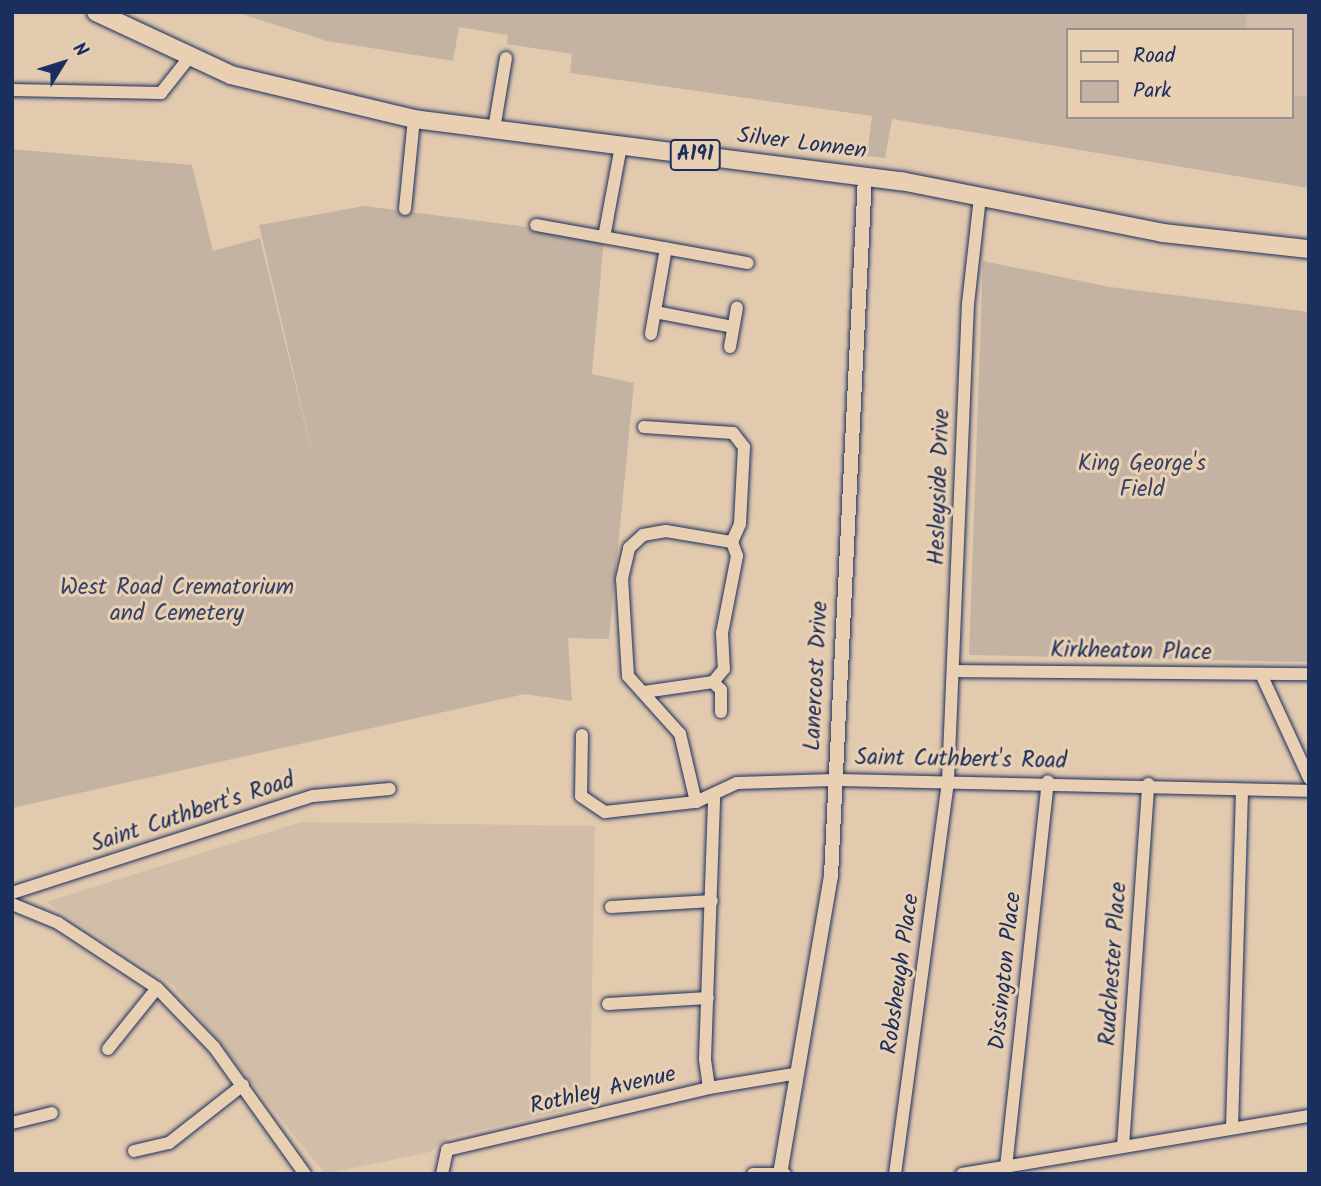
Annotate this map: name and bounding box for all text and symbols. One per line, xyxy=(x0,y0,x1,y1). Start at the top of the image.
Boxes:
north arrow xyxy=(28,28,98,98)
legend xyxy=(1066,28,1293,119)
text: N xyxy=(64,36,95,64)
text: Road xyxy=(1133,40,1175,73)
text: Park xyxy=(1133,75,1171,108)
street label: Silver Lonnen xyxy=(736,122,868,166)
road number: A191 xyxy=(669,138,721,172)
street label: Hesleyside Drive xyxy=(923,408,957,566)
park label: King George's Field xyxy=(1078,450,1206,504)
park label: West Road Crematorium and Cemetery xyxy=(60,574,294,628)
street label: Lanercost Drive xyxy=(799,600,835,752)
street label: Kirkheaton Place xyxy=(1050,637,1212,667)
street label: Saint Cuthbert's Road xyxy=(855,744,1067,776)
street label: Saint Cuthbert's Road xyxy=(88,767,298,859)
street label: Rudchester Place xyxy=(1095,881,1133,1047)
street label: Dissington Place xyxy=(984,891,1028,1051)
street label: Robsheugh Place xyxy=(876,892,926,1056)
street label: Rothley Avenue xyxy=(527,1061,679,1121)

